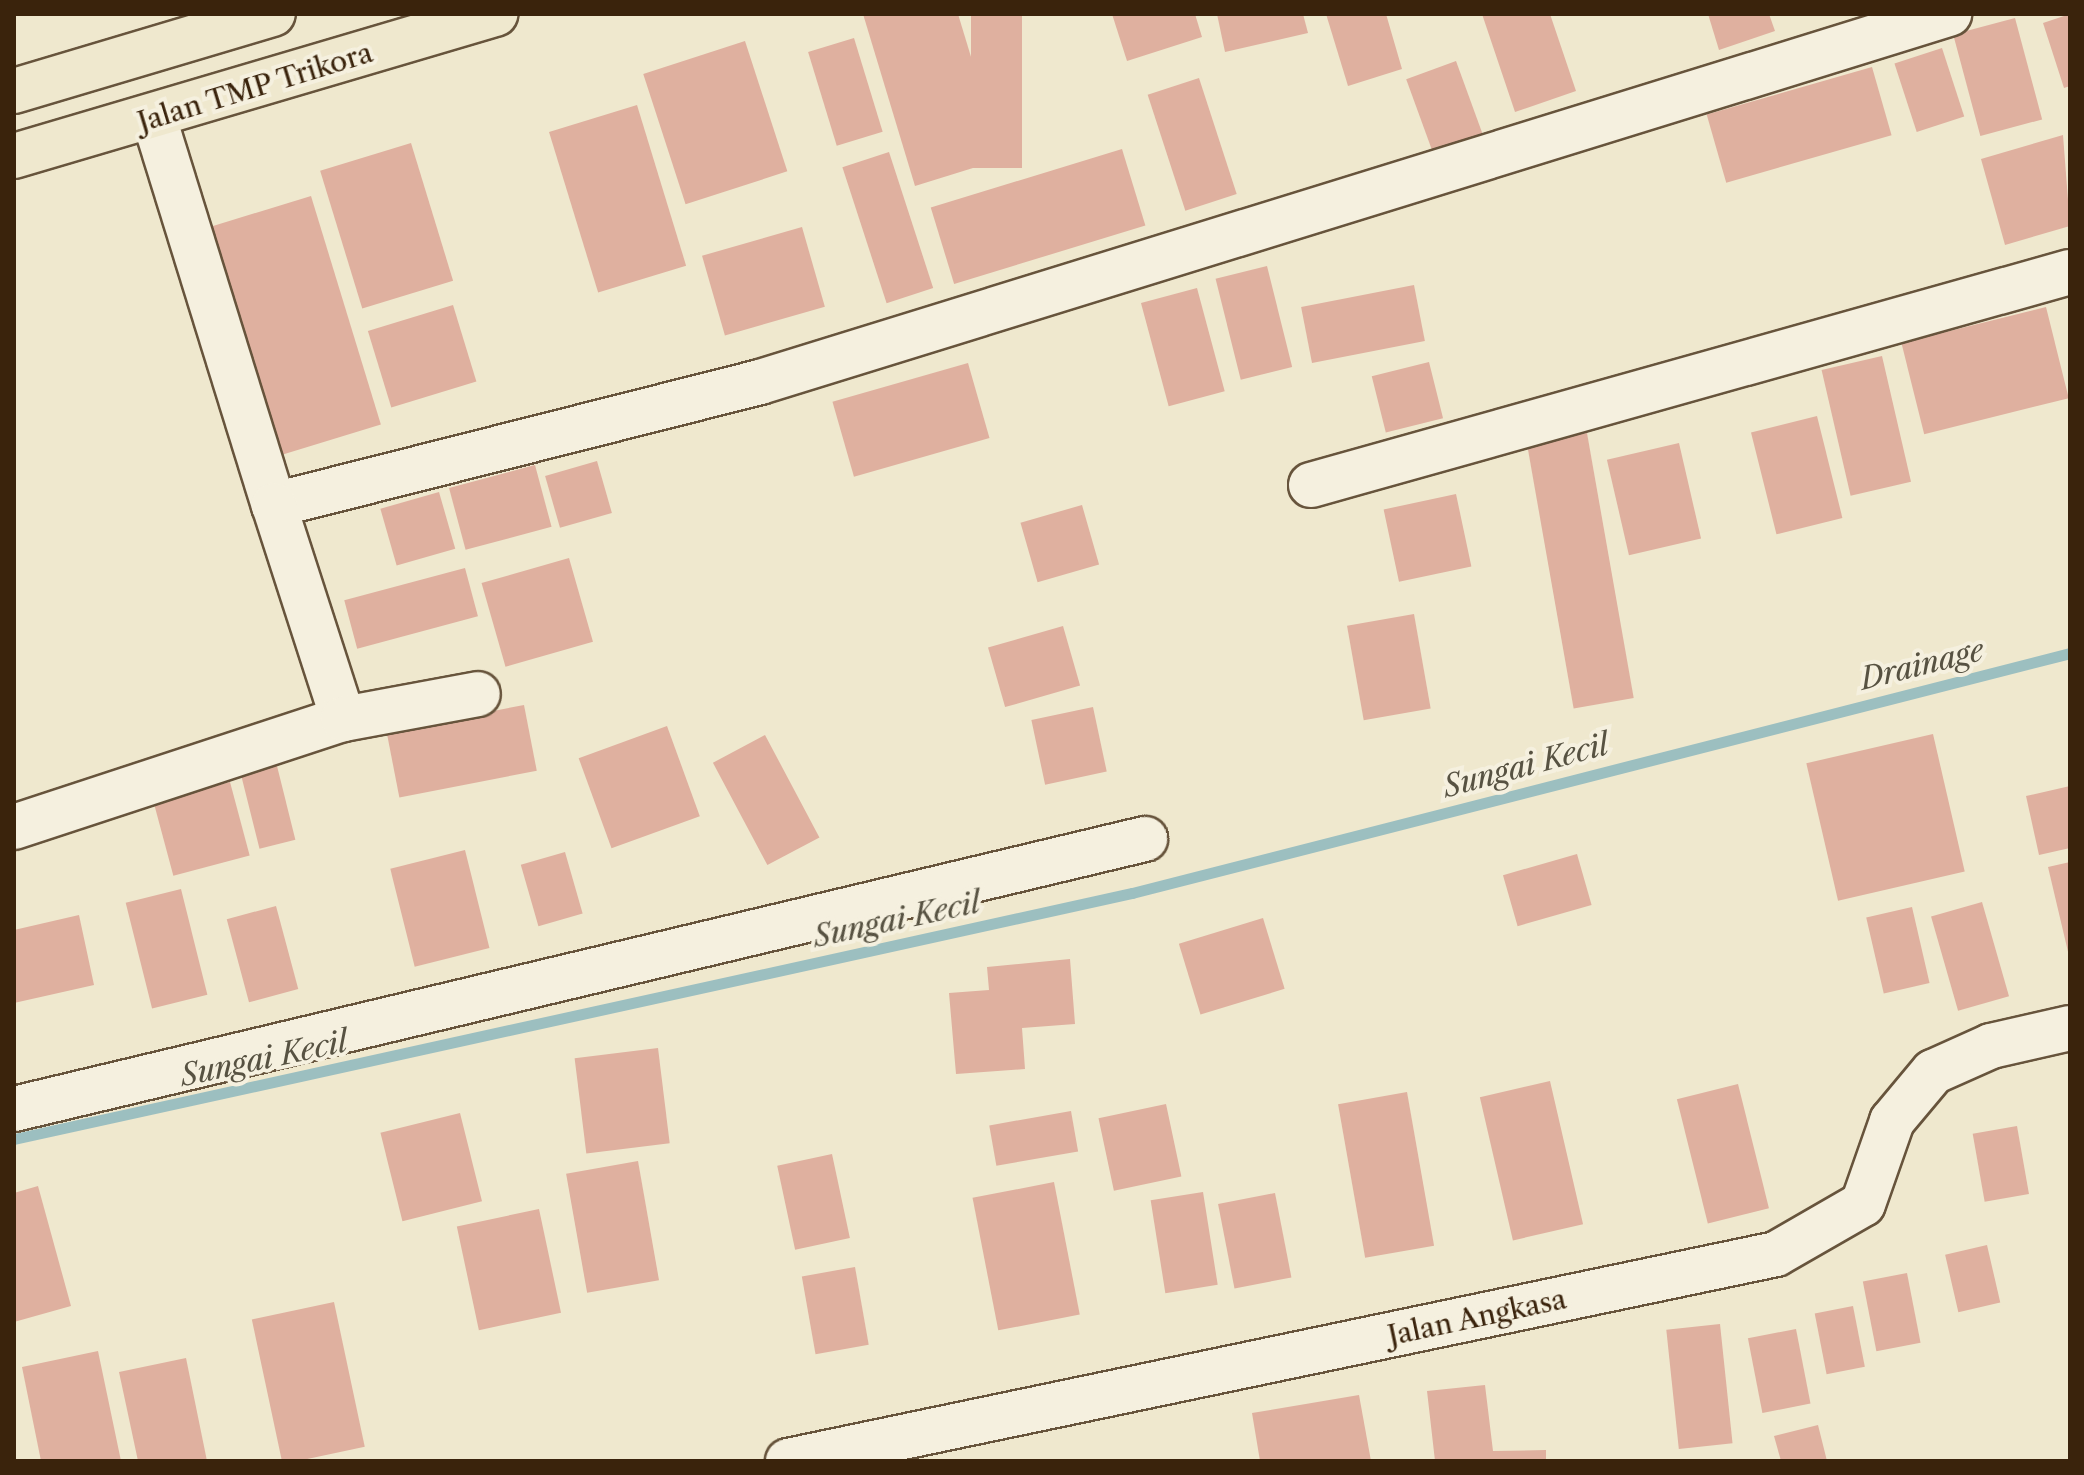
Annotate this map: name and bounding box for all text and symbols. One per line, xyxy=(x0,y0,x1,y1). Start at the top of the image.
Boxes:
street label: Jalan TMP Trikora xyxy=(133,35,377,139)
water label: Drainage xyxy=(1856,632,1988,698)
water label: Sungai Kecil xyxy=(1439,727,1613,805)
water label: Sungai Kecil xyxy=(810,885,984,955)
water label: Sungai Kecil xyxy=(177,1024,351,1094)
street label: Jalan Angkasa xyxy=(1384,1282,1570,1352)

